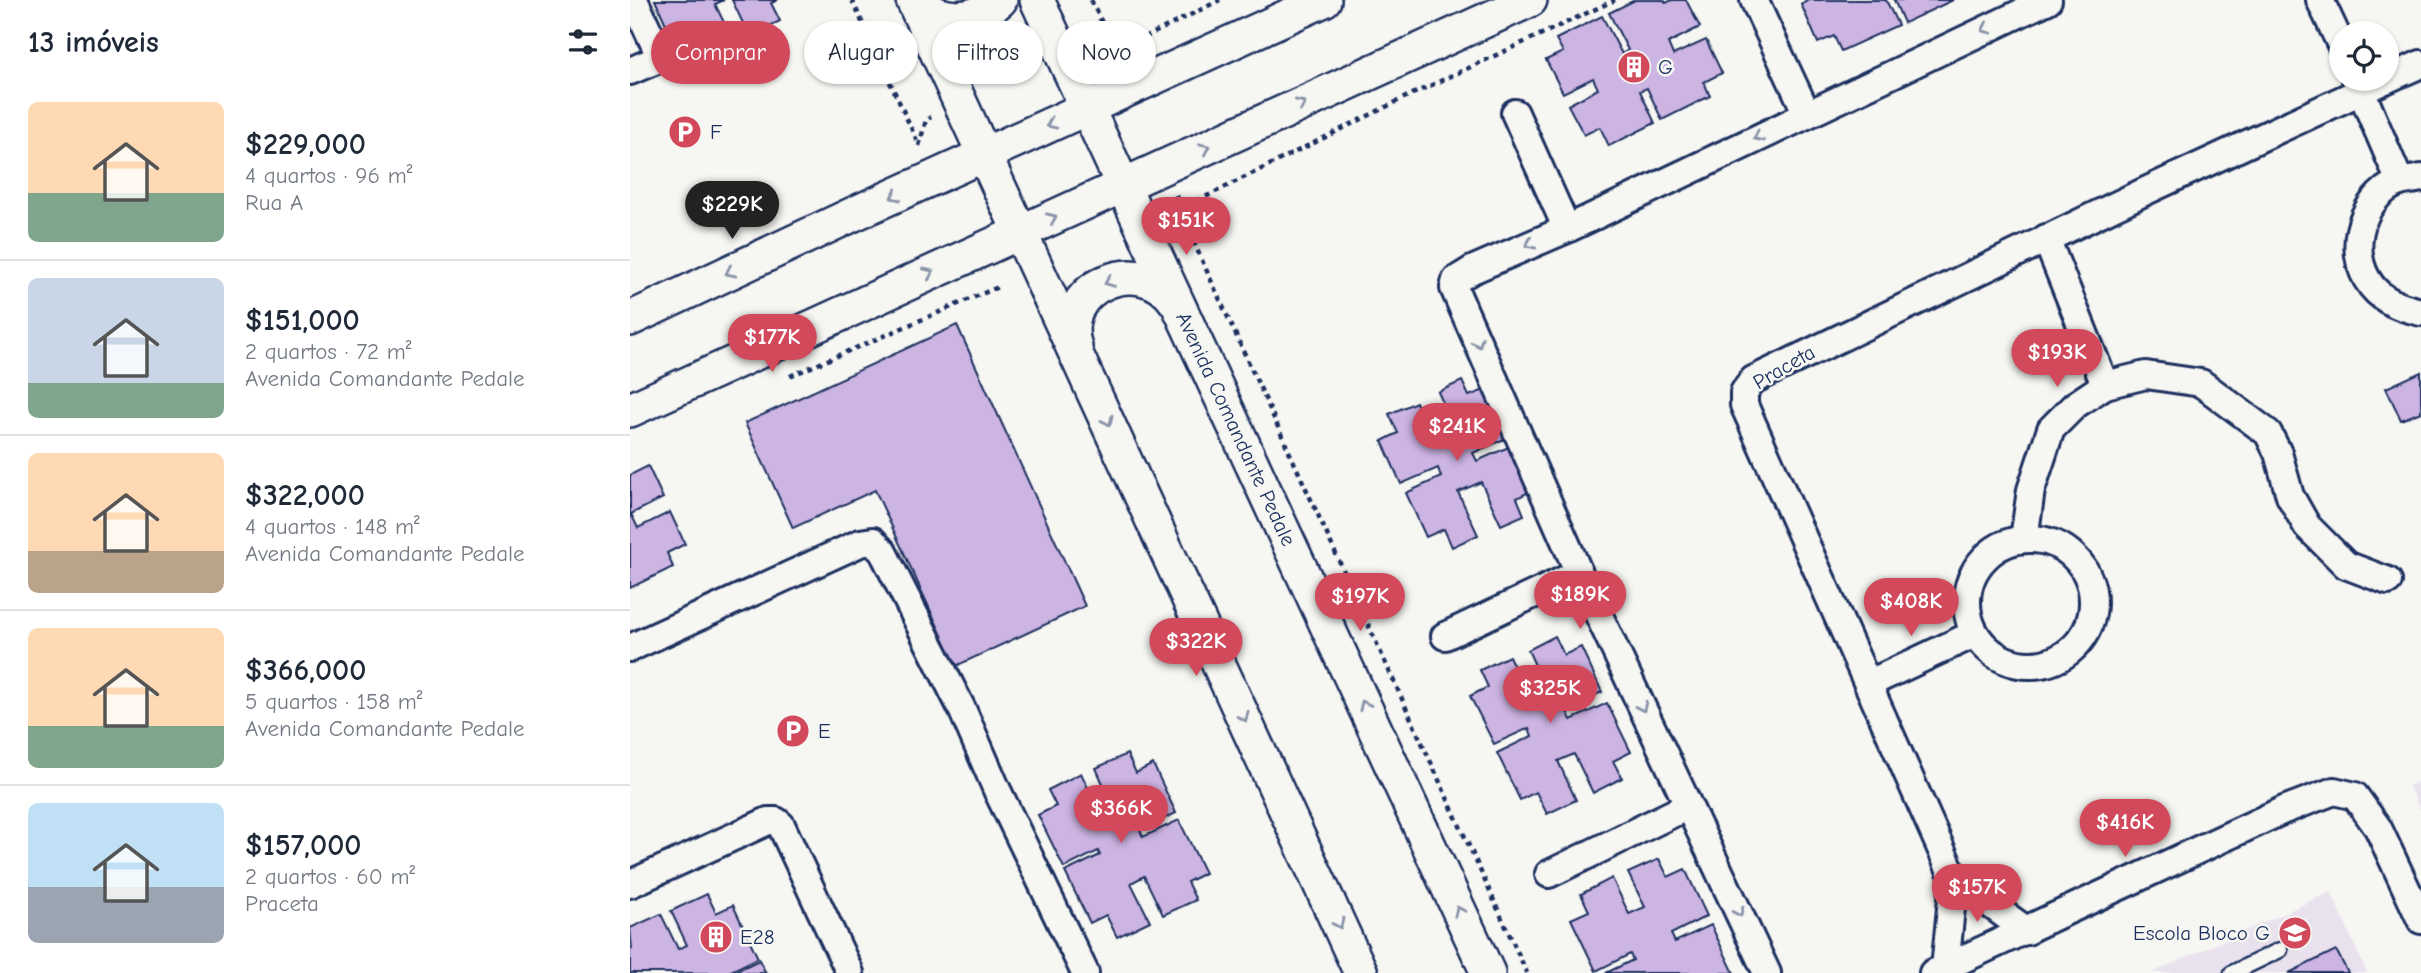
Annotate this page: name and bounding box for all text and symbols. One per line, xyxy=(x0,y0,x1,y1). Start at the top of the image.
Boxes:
chip: Comprar xyxy=(651,21,790,84)
chip: Alugar xyxy=(804,21,918,84)
chip: Filtros xyxy=(932,21,1043,84)
chip: Novo xyxy=(1057,21,1156,84)
one-way arrow xyxy=(1981,21,1993,35)
map controls xyxy=(2329,21,2399,91)
button: locate xyxy=(2329,21,2399,91)
icon: filters xyxy=(564,23,602,61)
text: 13 imóveis xyxy=(28,25,159,60)
building icon: G xyxy=(1615,48,1653,86)
place label: G xyxy=(1658,55,1673,79)
one-way arrow xyxy=(1294,98,1307,112)
parking icon: F xyxy=(666,113,704,151)
one-way arrow xyxy=(1046,116,1058,130)
place label: F xyxy=(710,120,722,144)
text: $229,000 xyxy=(245,127,366,162)
one-way arrow xyxy=(1753,129,1765,143)
icon: home xyxy=(84,130,168,214)
one-way arrow xyxy=(1198,142,1211,156)
text: 4 quartos · 96 m² xyxy=(245,162,412,189)
pin: $229K xyxy=(683,182,781,241)
one-way arrow xyxy=(890,188,902,202)
text: Rua A xyxy=(245,189,303,216)
text: $229K xyxy=(701,190,763,217)
pin: $151K xyxy=(1137,198,1235,257)
text: $151K xyxy=(1157,206,1215,233)
one-way arrow xyxy=(1045,212,1057,226)
one-way arrow xyxy=(1525,236,1538,250)
one-way arrow xyxy=(724,264,737,278)
one-way arrow xyxy=(922,267,934,281)
one-way arrow xyxy=(1103,273,1115,287)
text: $151,000 xyxy=(245,303,360,338)
icon: home xyxy=(84,306,168,390)
street label: Avenida Comandante Pedale xyxy=(1171,308,1301,550)
pin: $177K xyxy=(723,314,821,374)
text: $177K xyxy=(744,323,800,350)
pin: $193K xyxy=(2008,330,2106,389)
one-way arrow xyxy=(1470,336,1484,348)
text: 2 quartos · 72 m² xyxy=(245,338,412,365)
text: $193K xyxy=(2027,338,2087,365)
street label: Praceta xyxy=(1749,340,1819,394)
text: Avenida Comandante Pedale xyxy=(245,365,525,392)
pin: $241K xyxy=(1408,404,1506,463)
text: $241K xyxy=(1428,412,1486,439)
one-way arrow xyxy=(1100,414,1114,427)
text: $322,000 xyxy=(245,478,365,513)
icon: home xyxy=(84,481,168,565)
text: 4 quartos · 148 m² xyxy=(245,513,420,540)
text: Avenida Comandante Pedale xyxy=(245,540,525,567)
pin: $189K xyxy=(1531,572,1629,631)
pin: $197K xyxy=(1311,574,1409,633)
pin: $408K xyxy=(1862,578,1960,638)
text: $189K xyxy=(1550,580,1610,607)
text: $197K xyxy=(1331,582,1389,609)
text: $408K xyxy=(1880,587,1942,614)
pin: $322K xyxy=(1147,618,1245,678)
text: $322K xyxy=(1165,627,1227,654)
text: $366,000 xyxy=(245,653,366,688)
icon: home xyxy=(84,656,168,740)
pin: $325K xyxy=(1501,666,1599,725)
text: $325K xyxy=(1519,674,1581,701)
text: 5 quartos · 158 m² xyxy=(245,688,423,715)
one-way arrow xyxy=(1358,699,1372,712)
one-way arrow xyxy=(1633,700,1647,712)
one-way arrow xyxy=(1236,710,1250,722)
parking icon: E xyxy=(774,712,812,750)
text: Avenida Comandante Pedale xyxy=(245,715,525,742)
place label: E xyxy=(818,719,831,743)
pin: $366K xyxy=(1072,786,1170,845)
text: $366K xyxy=(1090,794,1152,821)
pin: $416K xyxy=(2076,800,2174,859)
text: $416K xyxy=(2096,808,2154,835)
text: $157,000 xyxy=(245,828,362,863)
icon: home xyxy=(84,831,168,915)
text: 2 quartos · 60 m² xyxy=(245,863,415,890)
pin: $157K xyxy=(1928,864,2026,924)
text: $157K xyxy=(1948,873,2006,900)
text: Praceta xyxy=(245,890,319,917)
one-way arrow xyxy=(1730,905,1744,918)
one-way arrow xyxy=(1454,906,1468,918)
school or university icon: Escola Bloco G xyxy=(2276,914,2314,952)
one-way arrow xyxy=(1331,917,1345,929)
building icon: E28 xyxy=(697,918,735,956)
place label: Escola Bloco G xyxy=(2133,921,2270,945)
place label: E28 xyxy=(740,925,774,949)

